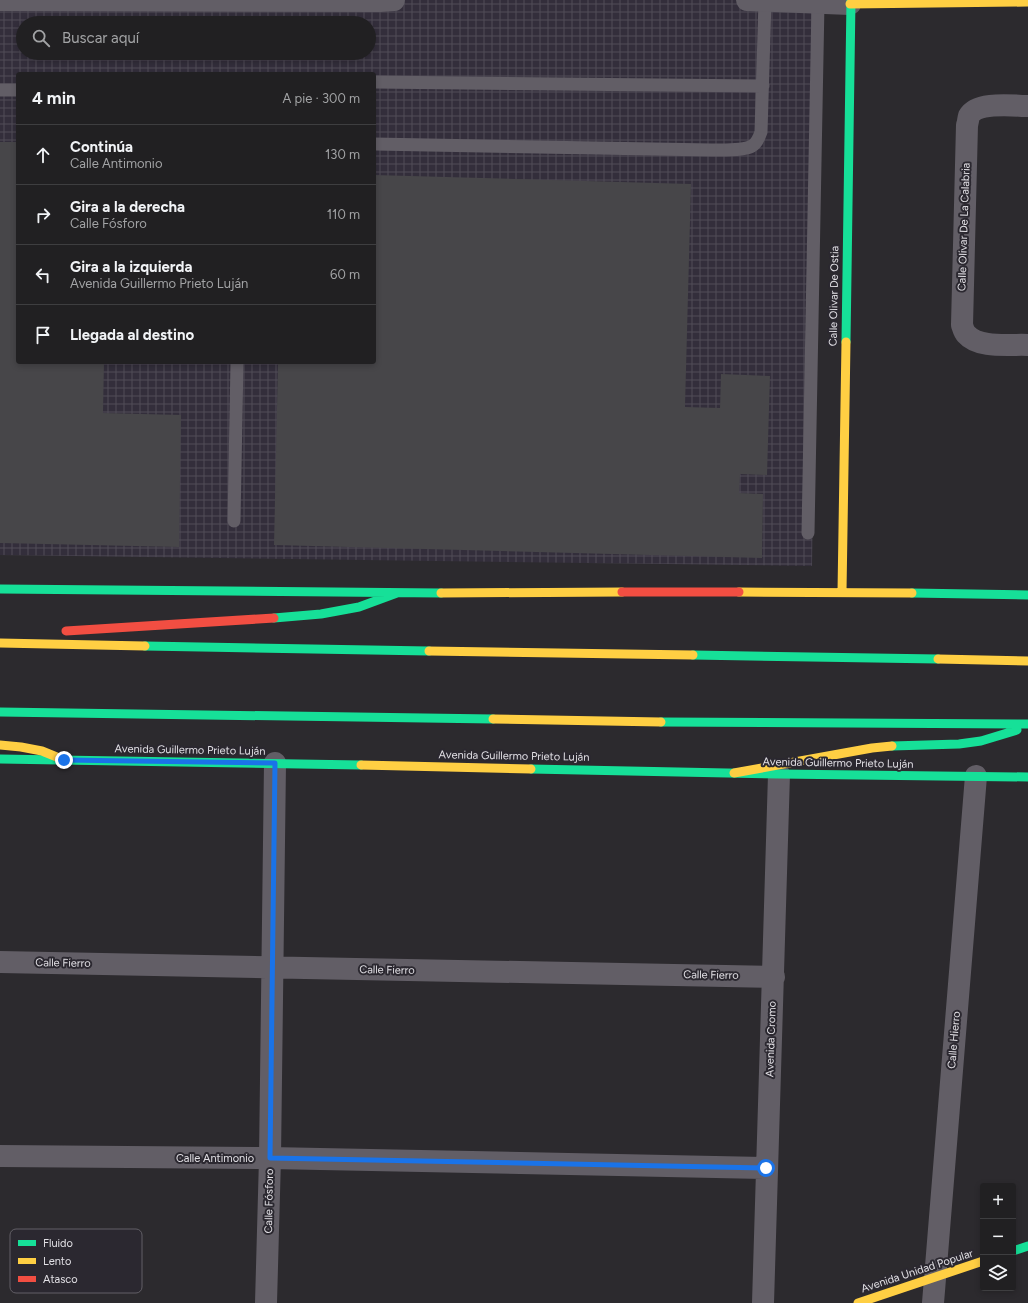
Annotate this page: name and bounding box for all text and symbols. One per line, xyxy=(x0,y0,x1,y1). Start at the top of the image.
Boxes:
search box xyxy=(16,16,376,60)
icon: search xyxy=(30,27,52,49)
text: Buscar aquí xyxy=(62,29,139,47)
text: 4 min xyxy=(32,88,76,108)
text: A pie · 300 m xyxy=(282,91,360,106)
text: Continúa xyxy=(70,138,133,156)
icon: ahead xyxy=(32,144,54,166)
text: 130 m xyxy=(325,147,360,162)
text: Calle Antimonio xyxy=(70,156,162,171)
street label: Calle Olivar De La Calabria xyxy=(955,163,973,291)
text: Gira a la derecha xyxy=(70,198,185,216)
icon: right xyxy=(32,204,54,226)
text: 110 m xyxy=(327,207,360,222)
text: Calle Fósforo xyxy=(70,216,147,231)
street label: Calle Olivar De Ostia xyxy=(827,246,841,346)
text: Gira a la izquierda xyxy=(70,258,192,276)
icon: left xyxy=(32,264,54,286)
text: 60 m xyxy=(330,267,360,282)
text: Avenida Guillermo Prieto Luján xyxy=(70,276,248,291)
icon: arrive xyxy=(32,324,54,346)
text: Llegada al destino xyxy=(70,326,194,344)
street label: Avenida Guillermo Prieto Luján xyxy=(114,742,266,758)
street label: Avenida Guillermo Prieto Luján xyxy=(438,748,590,764)
route end xyxy=(55,751,73,769)
street label: Avenida Guillermo Prieto Luján xyxy=(762,755,914,771)
street label: Calle Fierro xyxy=(35,956,91,970)
street label: Calle Fierro xyxy=(359,963,415,977)
street label: Calle Fierro xyxy=(683,968,739,982)
street label: Avenida Cromo xyxy=(763,1001,779,1077)
street label: Calle Hierro xyxy=(945,1011,963,1069)
street label: Calle Antimonio xyxy=(176,1152,254,1165)
route start xyxy=(757,1159,775,1177)
street label: Calle Fósforo xyxy=(262,1168,276,1234)
map controls xyxy=(980,1183,1016,1291)
button: + xyxy=(980,1183,1016,1219)
button: − xyxy=(980,1219,1016,1255)
legend xyxy=(10,1229,142,1293)
text: Fluido xyxy=(43,1237,73,1250)
street label: Avenida Unidad Popular xyxy=(859,1247,975,1295)
text: Lento xyxy=(43,1255,71,1268)
button: layers xyxy=(980,1255,1016,1291)
text: Atasco xyxy=(43,1273,78,1286)

